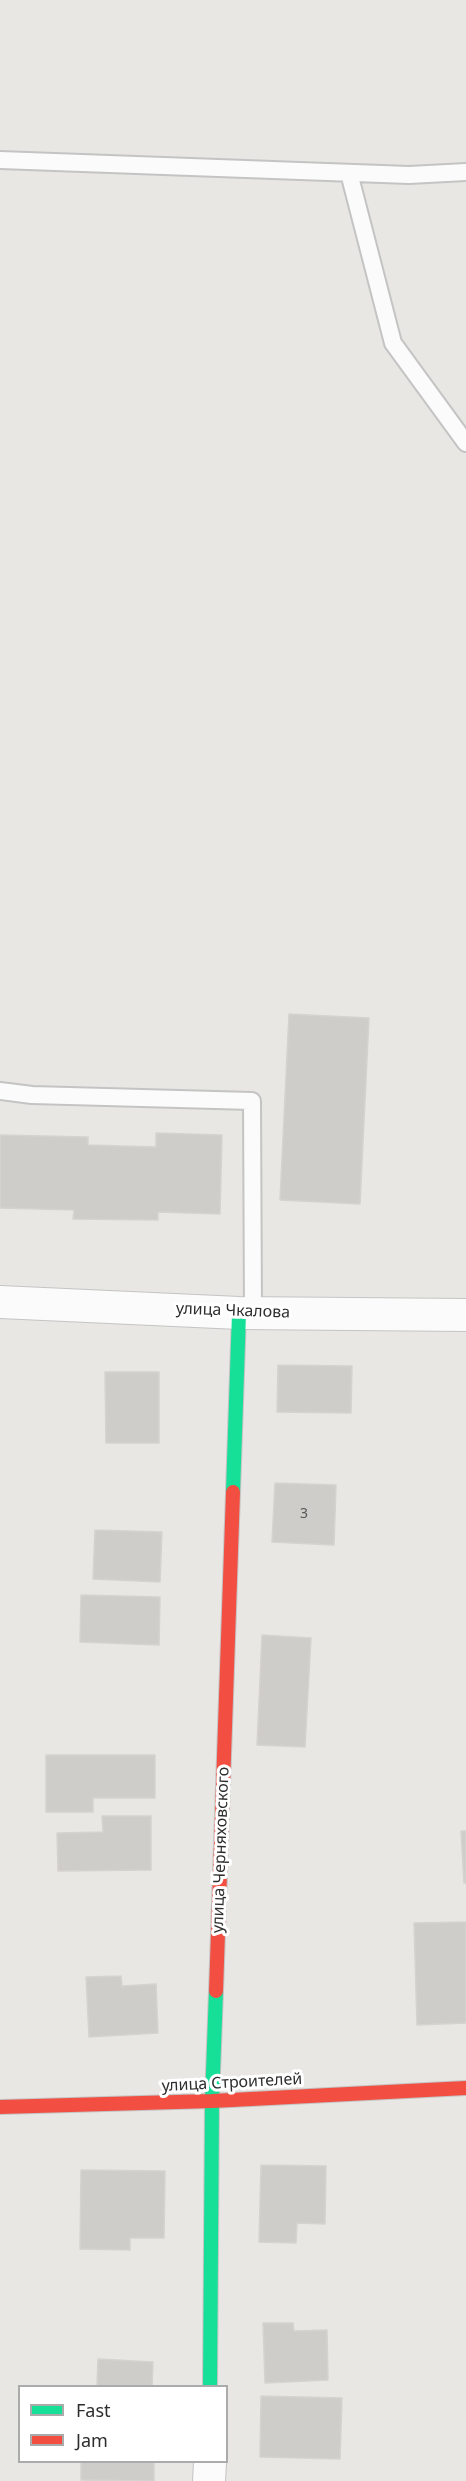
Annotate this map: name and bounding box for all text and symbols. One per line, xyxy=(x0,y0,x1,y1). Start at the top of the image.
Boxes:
street label: улица Чкалова xyxy=(176,1299,290,1323)
house number: 3 xyxy=(300,1506,308,1522)
street label: улица Черняховского xyxy=(209,1767,233,1933)
street label: улица Строителей xyxy=(161,2070,303,2096)
legend xyxy=(18,2385,228,2463)
text: Fast xyxy=(76,2398,111,2422)
text: Jam xyxy=(76,2428,108,2452)

